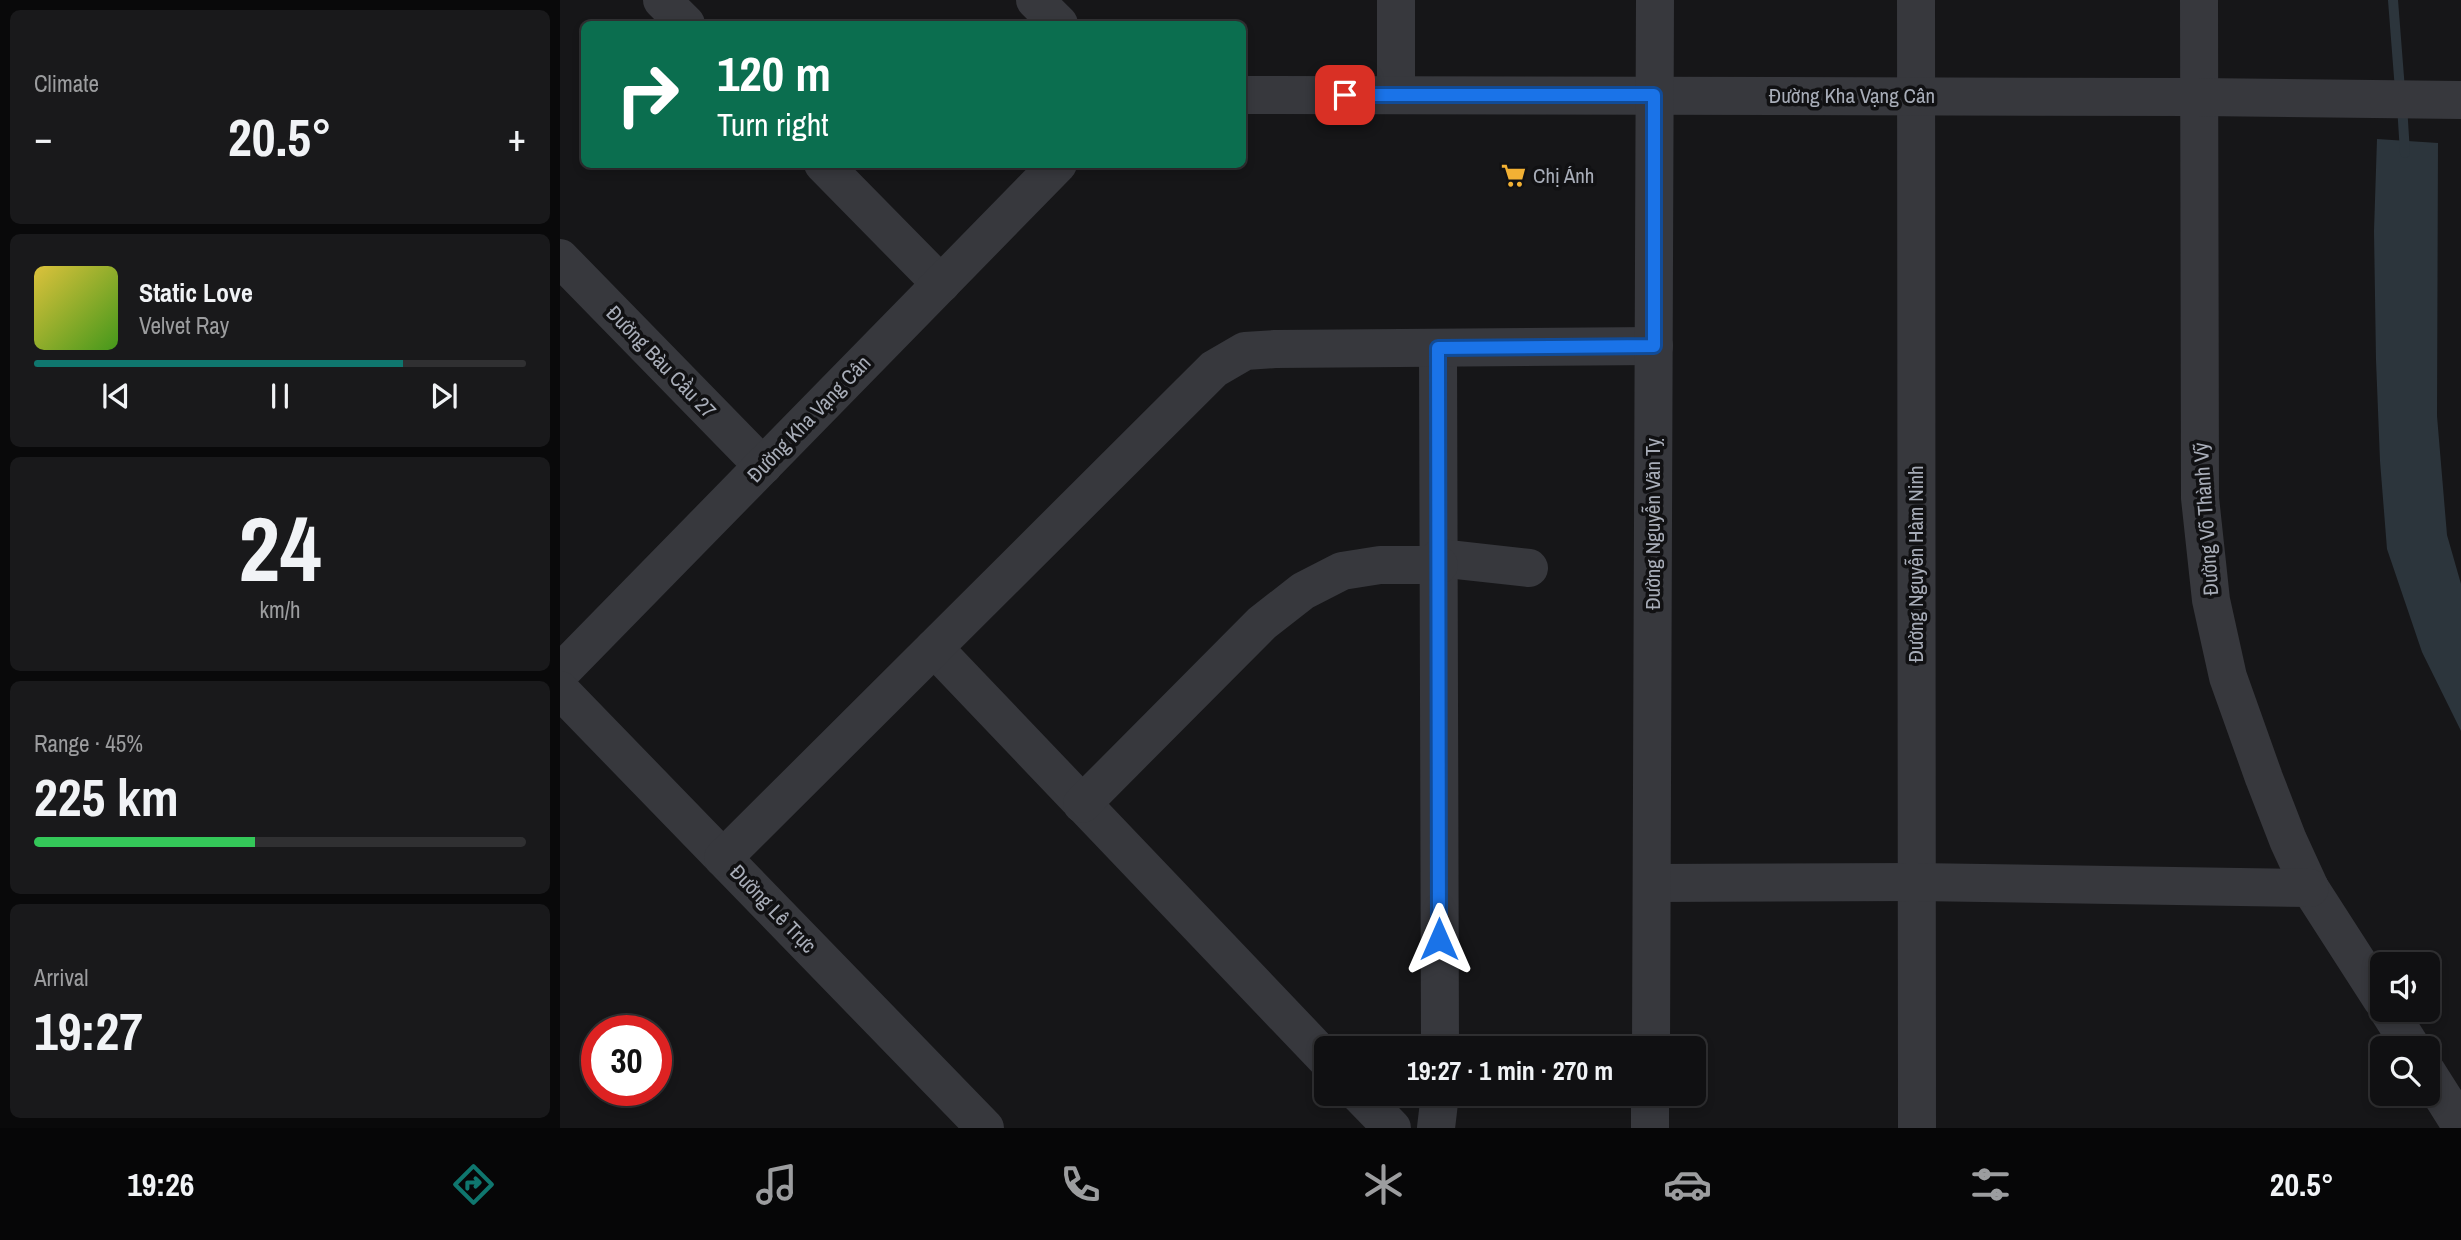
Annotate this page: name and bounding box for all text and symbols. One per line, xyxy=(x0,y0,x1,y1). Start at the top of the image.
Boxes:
text: 120 m xyxy=(717,40,831,106)
icon: right xyxy=(602,49,693,140)
pin xyxy=(1315,65,1375,125)
text: Climate xyxy=(34,68,99,99)
icon: arrive xyxy=(1326,76,1364,114)
street label: Đường Kha Vạng Cân xyxy=(1769,81,1935,110)
text: 20.5° xyxy=(228,102,332,172)
text: Turn right xyxy=(717,103,829,146)
text: − xyxy=(34,112,52,163)
text: + xyxy=(508,112,526,163)
place label: Chị Ánh xyxy=(1533,161,1594,190)
supermarket icon: Chị Ánh xyxy=(1499,162,1527,190)
text: Static Love xyxy=(139,275,253,310)
street label: Đường Bàu Cầu 27 xyxy=(600,299,723,424)
text: Velvet Ray xyxy=(139,310,229,341)
street label: Đường Kha Vạng Cân xyxy=(740,349,877,489)
icon: previous xyxy=(97,377,135,415)
icon: pause xyxy=(261,377,299,415)
icon: next xyxy=(425,377,463,415)
street label: Đường Nguyễn Văn Tỵ xyxy=(1638,438,1667,610)
street label: Đường Võ Thành Vỹ xyxy=(2186,441,2225,596)
street label: Đường Nguyễn Hàm Ninh xyxy=(1901,465,1930,663)
text: 24 xyxy=(239,487,322,609)
text: km/h xyxy=(260,594,300,625)
text: Range · 45% xyxy=(34,728,143,759)
text: 225 km xyxy=(34,762,179,832)
street label: Đường Lê Trực xyxy=(724,858,823,959)
position arrow xyxy=(1402,902,1476,976)
map controls xyxy=(2370,952,2440,1106)
button: sound xyxy=(2370,952,2440,1022)
text: Arrival xyxy=(34,962,89,993)
text: 19:27 xyxy=(34,996,143,1066)
speed limit sign: 30 xyxy=(581,1015,672,1106)
button: search xyxy=(2370,1036,2440,1106)
text: 19:27 · 1 min · 270 m xyxy=(1407,1053,1613,1088)
icon: directions xyxy=(449,1160,498,1209)
icon: music xyxy=(752,1160,801,1209)
icon: phone xyxy=(1056,1160,1105,1209)
icon: climate xyxy=(1359,1160,1408,1209)
icon: car xyxy=(1663,1160,1712,1209)
icon: filters xyxy=(1966,1160,2015,1209)
text: 19:26 xyxy=(127,1163,194,1206)
text: 20.5° xyxy=(2270,1163,2334,1206)

